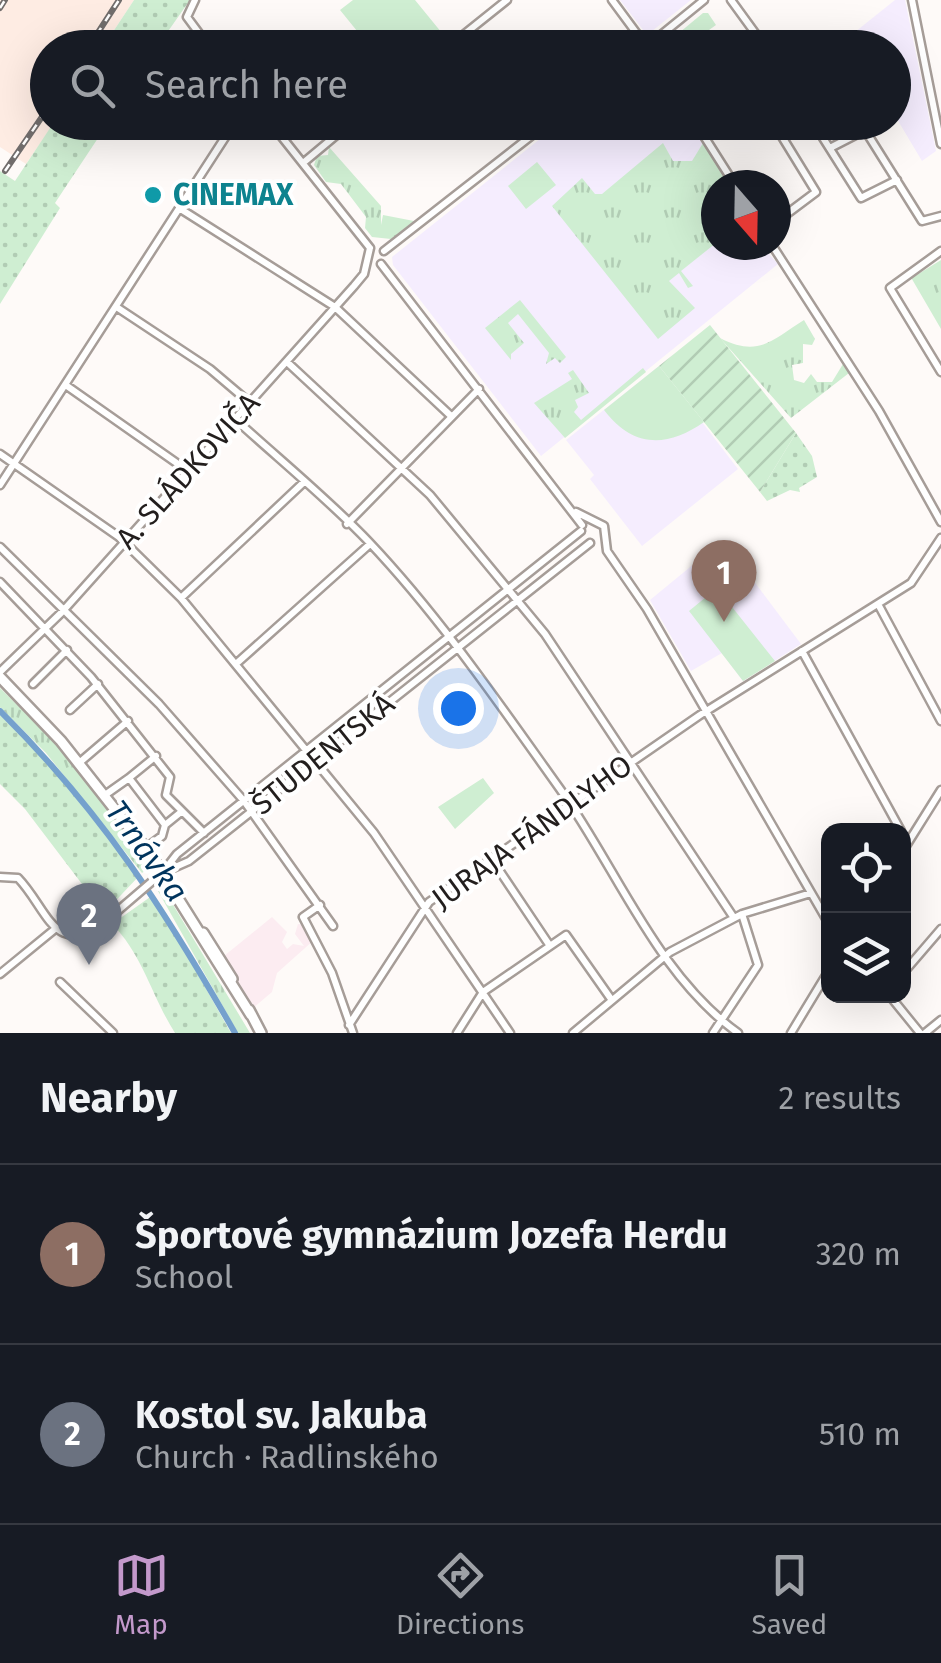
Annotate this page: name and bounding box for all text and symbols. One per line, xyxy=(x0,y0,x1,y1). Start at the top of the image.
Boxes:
search box xyxy=(30,30,911,140)
icon: search xyxy=(65,58,120,113)
text: Search here xyxy=(145,62,348,108)
north arrow xyxy=(701,170,791,260)
place label: CINEMAX xyxy=(173,177,294,213)
marker: CINEMAX xyxy=(142,184,164,206)
street label: A. SLÁDKOVIČA xyxy=(108,385,268,556)
pin: 1 xyxy=(692,540,756,622)
your location xyxy=(433,683,484,734)
street label: ŠTUDENTSKÁ xyxy=(244,685,402,822)
street label: JURAJA FÁNDLYHO xyxy=(425,747,639,917)
water label: Trnávka xyxy=(98,793,196,909)
map controls xyxy=(821,823,911,1003)
button: locate xyxy=(821,823,911,913)
pin: 2 xyxy=(56,882,122,965)
button: layers xyxy=(821,913,911,1003)
text: Nearby xyxy=(40,1073,177,1123)
text: 2 results xyxy=(778,1079,901,1117)
text: Športové gymnázium Jozefa Herdu xyxy=(135,1212,728,1258)
text: 1 xyxy=(65,1235,80,1273)
text: 320 m xyxy=(816,1235,901,1273)
text: School xyxy=(135,1258,233,1296)
text: Kostol sv. Jakuba xyxy=(135,1392,428,1438)
text: 2 xyxy=(64,1415,81,1453)
text: 510 m xyxy=(819,1415,901,1453)
text: Church · Radlinského xyxy=(135,1438,439,1476)
tab: Map xyxy=(114,1548,169,1641)
tab: Directions xyxy=(396,1548,524,1641)
tab: Saved xyxy=(752,1548,827,1641)

